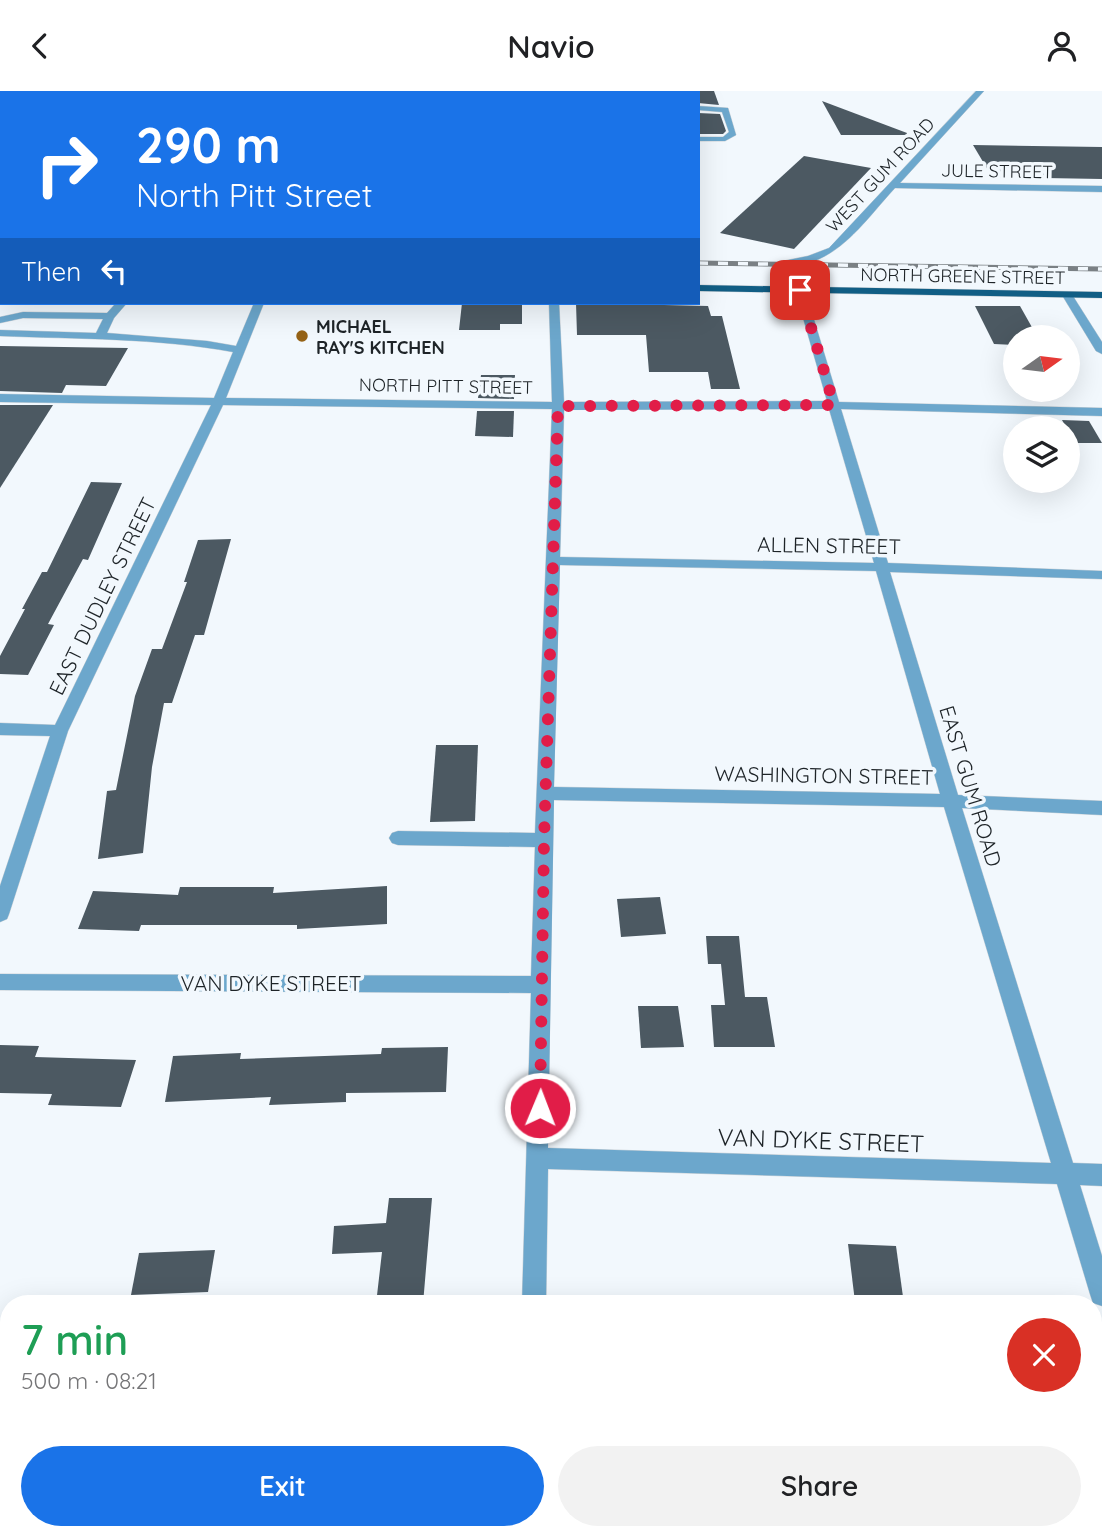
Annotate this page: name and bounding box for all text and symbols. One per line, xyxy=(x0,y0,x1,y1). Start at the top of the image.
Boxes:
text: Navio xyxy=(507,26,595,66)
icon: back xyxy=(21,27,59,65)
icon: person xyxy=(1043,27,1081,65)
street label: WEST GUM ROAD xyxy=(821,113,939,237)
text: 290 m xyxy=(136,114,281,175)
icon: right xyxy=(21,119,112,210)
street label: JULE STREET xyxy=(941,159,1053,183)
text: North Pitt Street xyxy=(136,175,373,215)
icon: left xyxy=(95,252,133,290)
text: Then xyxy=(21,255,81,288)
pin xyxy=(770,260,830,320)
street label: NORTH GREENE STREET xyxy=(860,263,1066,289)
icon: arrive xyxy=(781,271,819,309)
place label: MICHAEL RAY'S KITCHEN xyxy=(316,315,445,359)
north arrow xyxy=(1003,325,1080,403)
map controls xyxy=(1003,325,1080,493)
marker: MICHAEL RAY'S KITCHEN xyxy=(294,328,310,344)
street label: NORTH PITT STREET xyxy=(359,373,533,399)
button: layers xyxy=(1003,416,1080,493)
street label: EAST DUDLEY STREET xyxy=(43,493,161,699)
street label: ALLEN STREET xyxy=(757,531,901,559)
street label: EAST GUM ROAD xyxy=(934,702,1008,870)
street label: WASHINGTON STREET xyxy=(714,760,934,790)
street label: VAN DYKE STREET xyxy=(180,970,362,996)
position arrow xyxy=(503,1071,577,1145)
street label: VAN DYKE STREET xyxy=(717,1121,925,1159)
text: 7 min xyxy=(21,1313,128,1366)
button: close xyxy=(1007,1318,1081,1392)
text: 500 m · 08:21 xyxy=(21,1366,157,1395)
button: Exit xyxy=(21,1446,544,1526)
button: Share xyxy=(558,1446,1081,1526)

